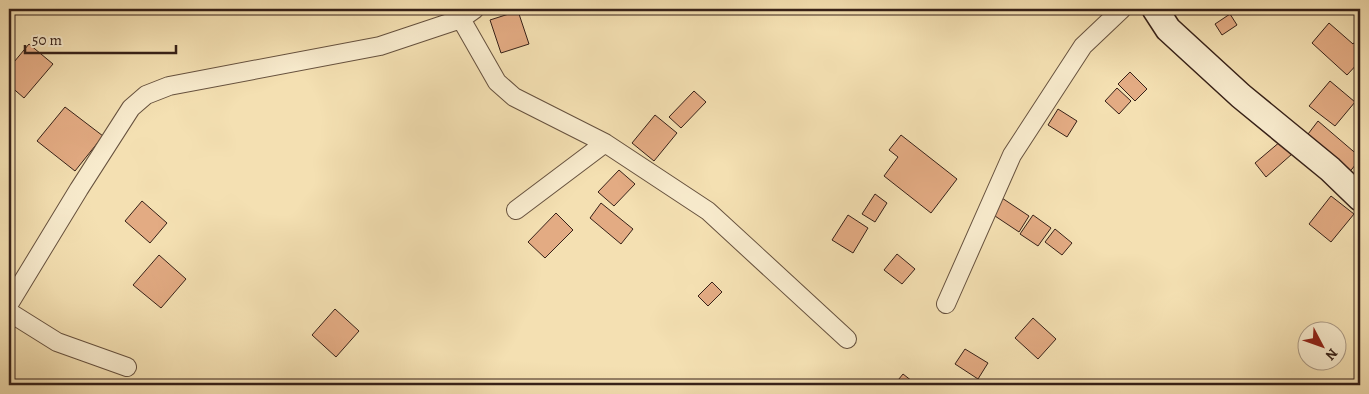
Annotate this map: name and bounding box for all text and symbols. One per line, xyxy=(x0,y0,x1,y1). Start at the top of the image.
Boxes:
scale bar xyxy=(25,22,176,54)
text: 50 m xyxy=(32,30,62,50)
north arrow xyxy=(1296,322,1346,372)
text: N xyxy=(1321,344,1342,364)

